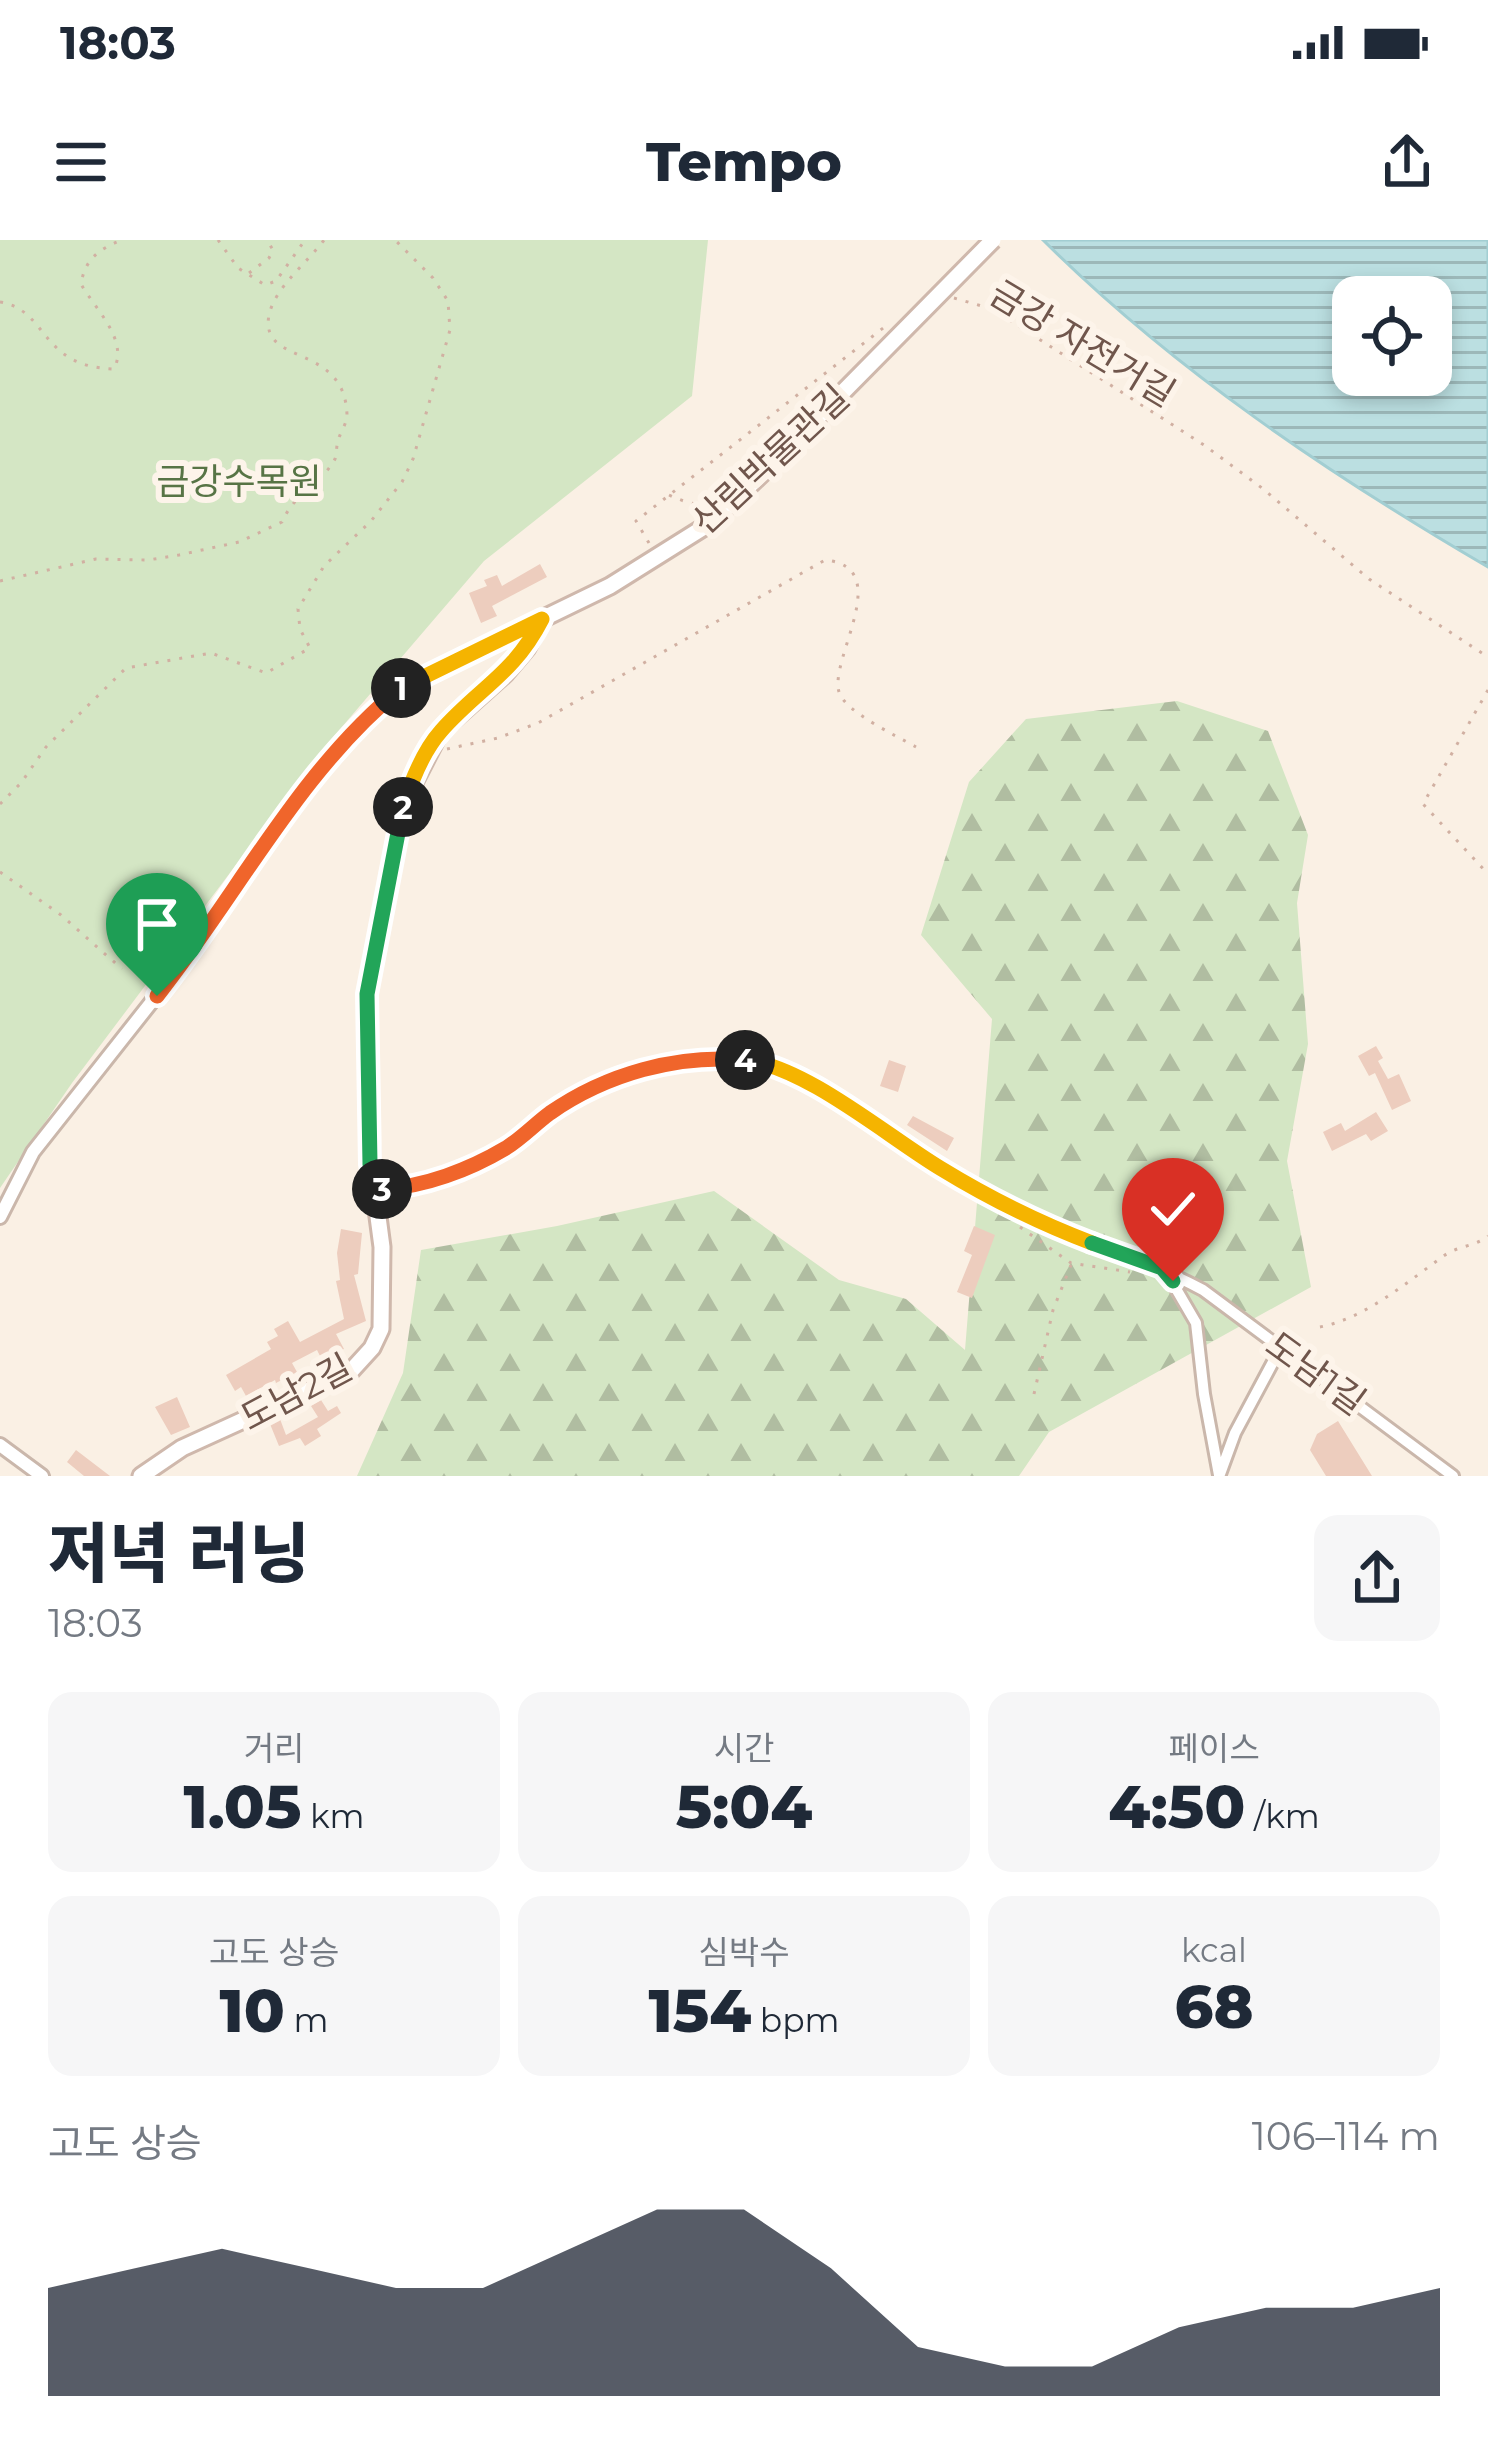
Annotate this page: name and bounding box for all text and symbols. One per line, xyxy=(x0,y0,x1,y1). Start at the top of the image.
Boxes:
text: 18:03 xyxy=(60,15,176,70)
icon: menu xyxy=(48,129,114,195)
text: Tempo xyxy=(646,129,842,195)
icon: share xyxy=(1374,129,1440,195)
street label: 금강 자전거길 xyxy=(982,271,1184,415)
map controls xyxy=(1332,276,1452,396)
button: locate xyxy=(1332,276,1452,396)
street label: 산림박물관길 xyxy=(682,375,858,543)
park label: 금강수목원 xyxy=(156,459,322,503)
pin: 1 xyxy=(371,658,431,718)
text: 1 xyxy=(395,668,407,708)
pin: 2 xyxy=(373,777,433,837)
text: 2 xyxy=(393,787,413,827)
pin xyxy=(106,873,208,996)
icon: arrive xyxy=(124,891,190,957)
pin: 4 xyxy=(715,1030,775,1090)
text: 4 xyxy=(734,1040,756,1080)
pin xyxy=(1122,1158,1224,1281)
pin: 3 xyxy=(352,1159,412,1219)
text: 3 xyxy=(372,1169,392,1209)
icon: check xyxy=(1140,1176,1206,1242)
street label: 도남1길 xyxy=(1258,1322,1374,1424)
street label: 도남2길 xyxy=(233,1344,359,1440)
text: 저녁 러닝 xyxy=(48,1513,310,1594)
button: share xyxy=(1314,1515,1440,1641)
text: 18:03 xyxy=(48,1599,143,1647)
text: 거리 xyxy=(244,1728,304,1768)
text: 시간 xyxy=(714,1728,774,1768)
text: 페이스 xyxy=(1168,1728,1260,1768)
text: 1.05 xyxy=(183,1770,301,1843)
text: 5:04 xyxy=(676,1770,812,1843)
text: 4:50 xyxy=(1108,1770,1245,1843)
text: km xyxy=(301,1796,365,1836)
text: /km xyxy=(1245,1796,1320,1836)
text: kcal xyxy=(1181,1930,1247,1970)
text: 고도 상승 xyxy=(209,1932,339,1972)
text: 심박수 xyxy=(698,1932,790,1972)
text: 68 xyxy=(1174,1970,1254,2043)
text: 10 xyxy=(219,1974,285,2047)
text: 154 xyxy=(648,1974,751,2047)
text: m xyxy=(285,2000,329,2040)
text: bpm xyxy=(751,2000,840,2040)
text: 106–114 m xyxy=(1252,2112,1440,2160)
text: 고도 상승 xyxy=(48,2119,202,2167)

